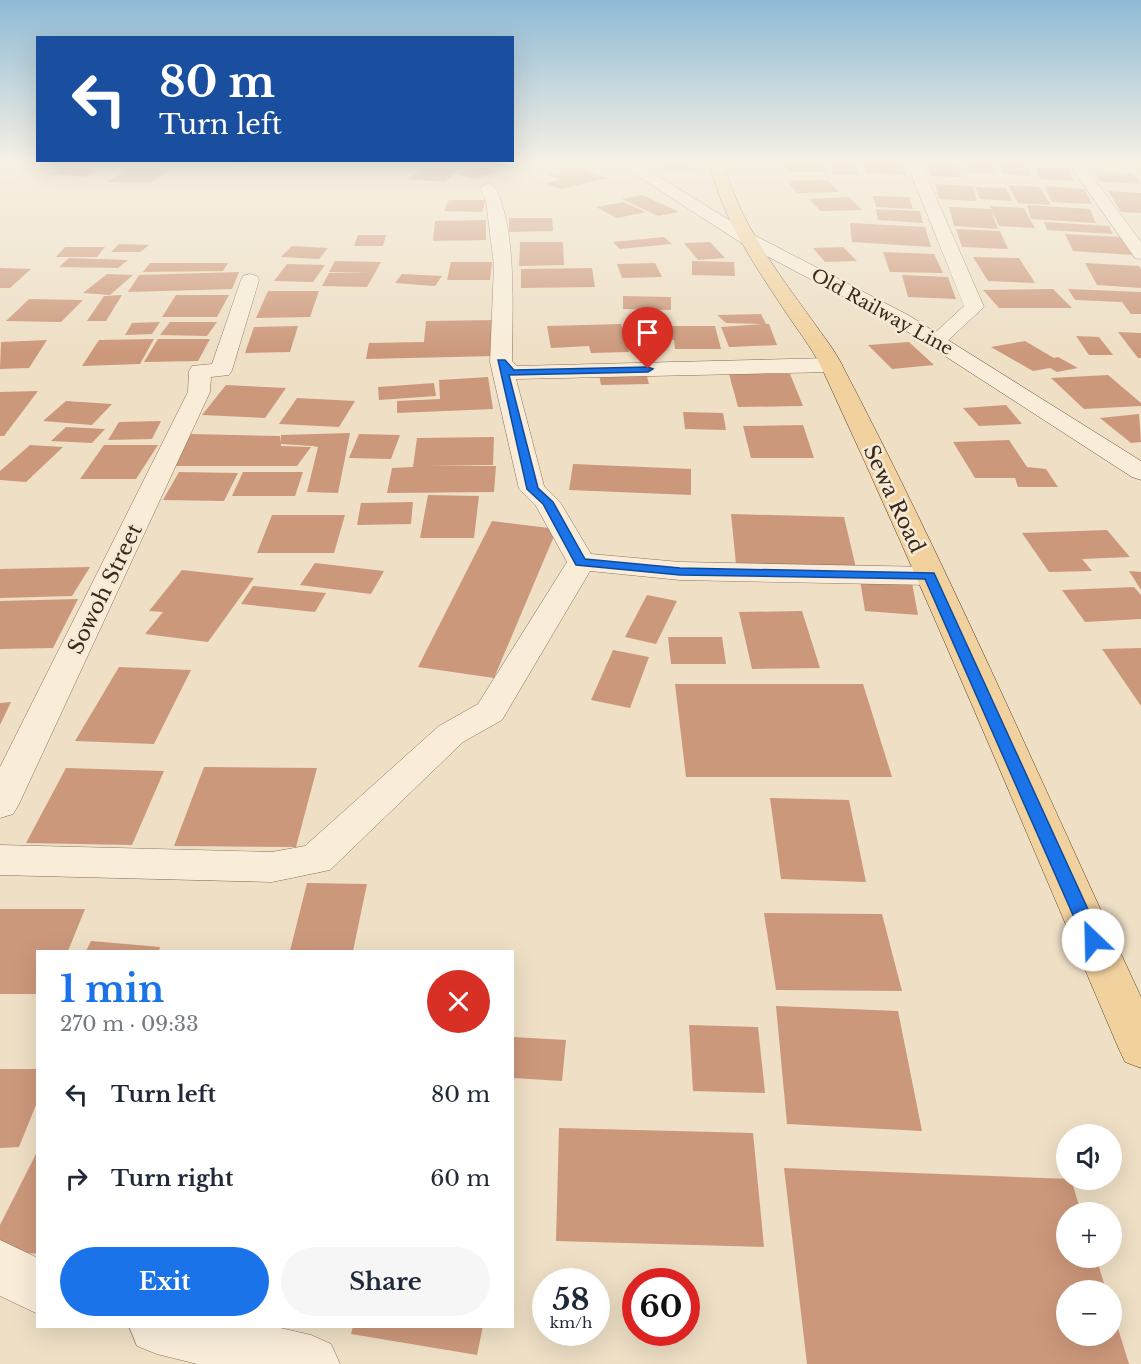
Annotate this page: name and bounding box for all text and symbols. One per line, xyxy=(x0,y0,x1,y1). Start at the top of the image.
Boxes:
text: 80 m xyxy=(159,56,275,108)
icon: left xyxy=(60,60,138,138)
text: Turn left xyxy=(159,108,282,141)
street label: Old Railway Line xyxy=(807,264,957,360)
pin xyxy=(622,307,673,369)
icon: arrive xyxy=(631,316,664,349)
street label: Sewa Road xyxy=(858,441,930,557)
street label: Sowoh Street xyxy=(62,520,148,658)
position arrow xyxy=(1061,908,1125,972)
text: 1 min xyxy=(60,967,164,1012)
button: close xyxy=(427,970,490,1033)
text: 270 m · 09:33 xyxy=(60,1012,199,1036)
icon: left xyxy=(60,1078,93,1111)
text: Turn left xyxy=(111,1081,216,1108)
text: 80 m xyxy=(431,1081,490,1108)
map controls xyxy=(1056,1124,1122,1346)
button: sound xyxy=(1056,1124,1122,1190)
icon: right xyxy=(60,1162,93,1195)
text: Turn right xyxy=(111,1165,233,1192)
text: 60 m xyxy=(430,1165,490,1192)
button: + xyxy=(1056,1202,1122,1268)
button: Exit xyxy=(60,1247,269,1316)
button: Share xyxy=(281,1247,490,1316)
speed limit sign: 60 xyxy=(622,1268,700,1346)
button: − xyxy=(1056,1280,1122,1346)
text: 58 xyxy=(553,1281,589,1318)
text: km/h xyxy=(550,1313,592,1332)

